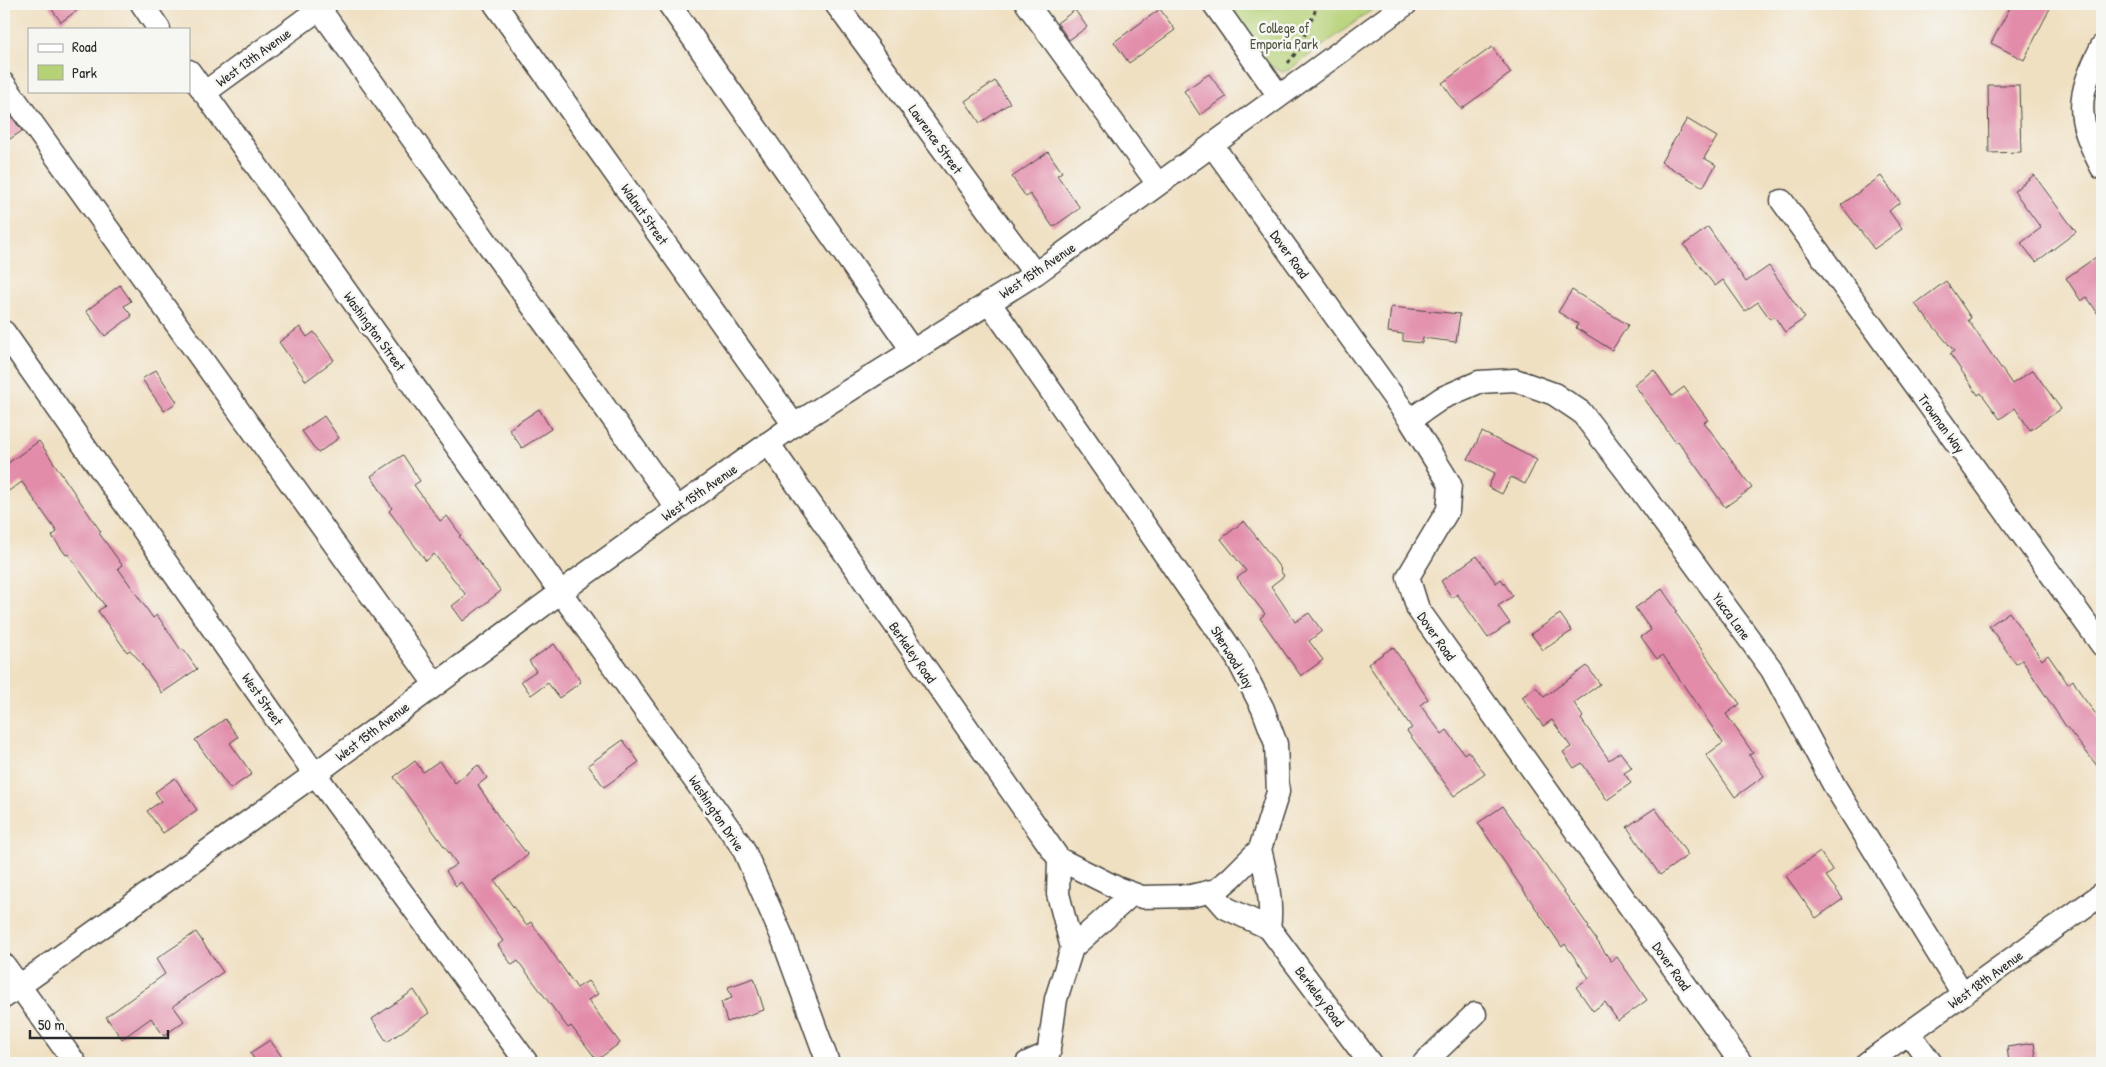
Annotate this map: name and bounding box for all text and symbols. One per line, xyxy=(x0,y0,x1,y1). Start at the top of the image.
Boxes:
park label: College of Emporia Park xyxy=(1250,18,1318,54)
street label: West 13th Avenue xyxy=(212,23,295,91)
legend xyxy=(28,28,190,92)
text: Road xyxy=(72,36,97,57)
text: Park xyxy=(72,62,97,83)
street label: Lawrence Street xyxy=(904,101,968,178)
street label: Walnut Street xyxy=(617,180,673,248)
street label: Dover Road xyxy=(1266,226,1314,282)
street label: West 15th Avenue xyxy=(995,237,1079,302)
street label: Washington Street xyxy=(339,288,410,375)
street label: Trowman Way xyxy=(1913,390,1970,457)
street label: West 15th Avenue xyxy=(657,459,741,525)
street label: Yucca Lane xyxy=(1708,589,1756,644)
street label: Dover Road xyxy=(1413,608,1461,664)
street label: Berkeley Road xyxy=(884,618,941,687)
street label: Sherwood Way xyxy=(1206,622,1259,692)
street label: West Street xyxy=(238,669,288,729)
street label: West 15th Avenue xyxy=(331,697,413,765)
street label: Washington Drive xyxy=(684,771,750,855)
street label: Dover Road xyxy=(1648,938,1696,994)
street label: West 18th Avenue xyxy=(1944,945,2027,1013)
street label: Berkeley Road xyxy=(1290,962,1349,1031)
scale bar xyxy=(30,1007,168,1039)
text: 50 m xyxy=(38,1014,65,1035)

